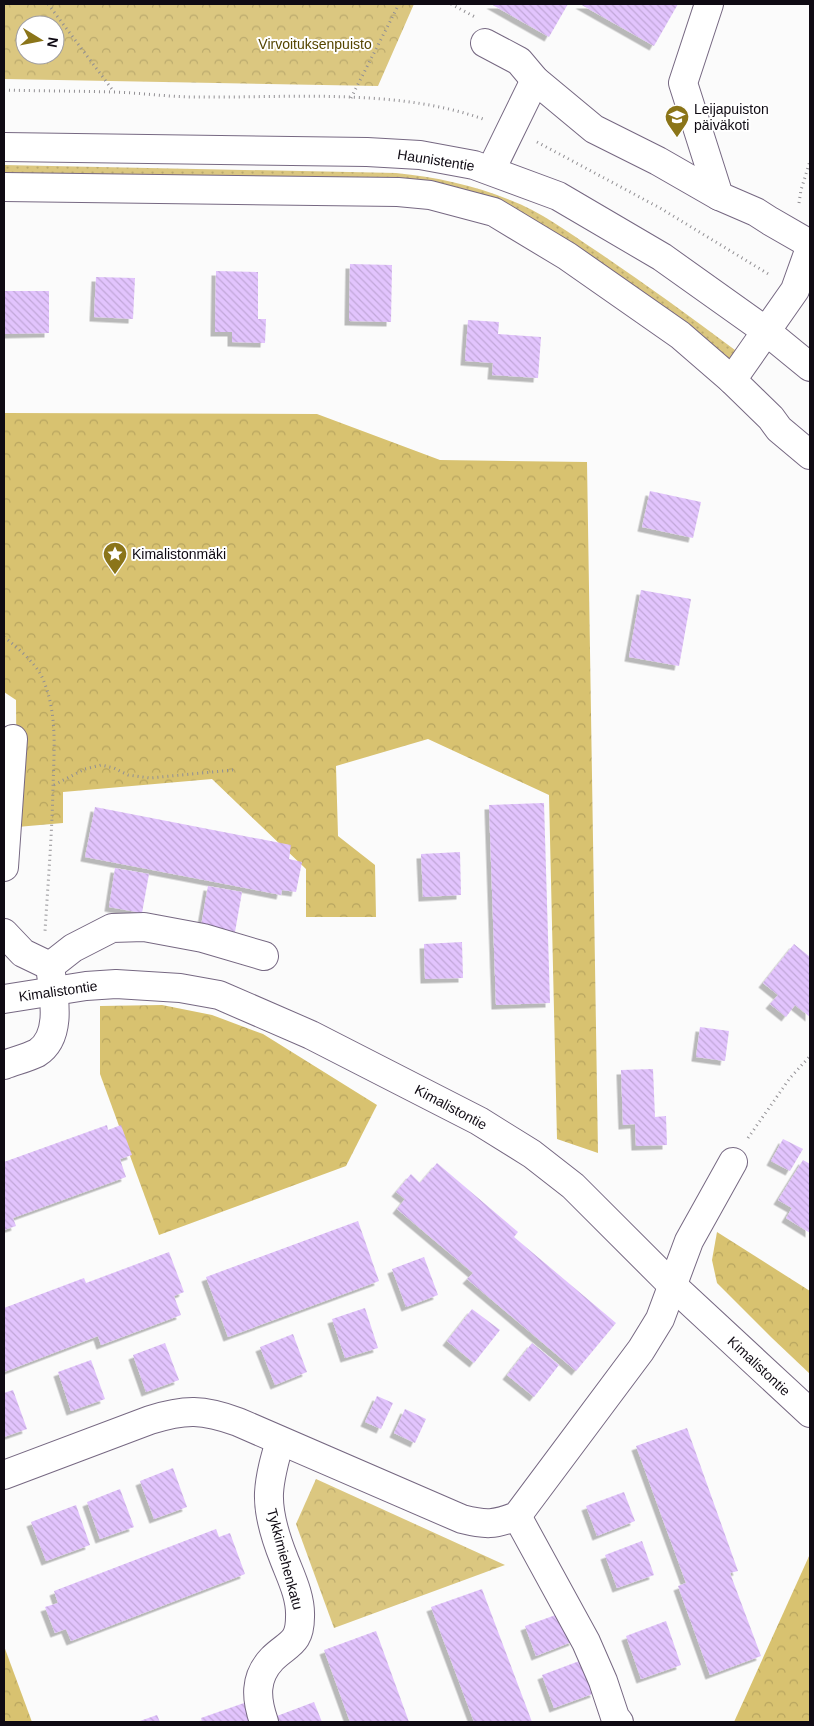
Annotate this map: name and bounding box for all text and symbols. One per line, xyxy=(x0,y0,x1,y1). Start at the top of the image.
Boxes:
north arrow xyxy=(15,15,65,65)
text: N xyxy=(44,36,62,49)
park label: Virvoituksenpuisto xyxy=(258,36,372,52)
place label: Leijapuiston päiväkoti xyxy=(694,101,769,133)
school or university icon: Leijapuiston päiväkoti xyxy=(664,104,690,138)
street label: Haunistentie xyxy=(396,146,476,174)
place icon: Kimalistonmäki xyxy=(102,541,128,575)
place label: Kimalistonmäki xyxy=(132,546,226,562)
street label: Kimalistontie xyxy=(18,978,99,1004)
street label: Kimalistontie xyxy=(412,1081,490,1133)
street label: Kimalistontie xyxy=(725,1333,794,1399)
street label: Tykkimiehenkatu xyxy=(264,1507,306,1611)

